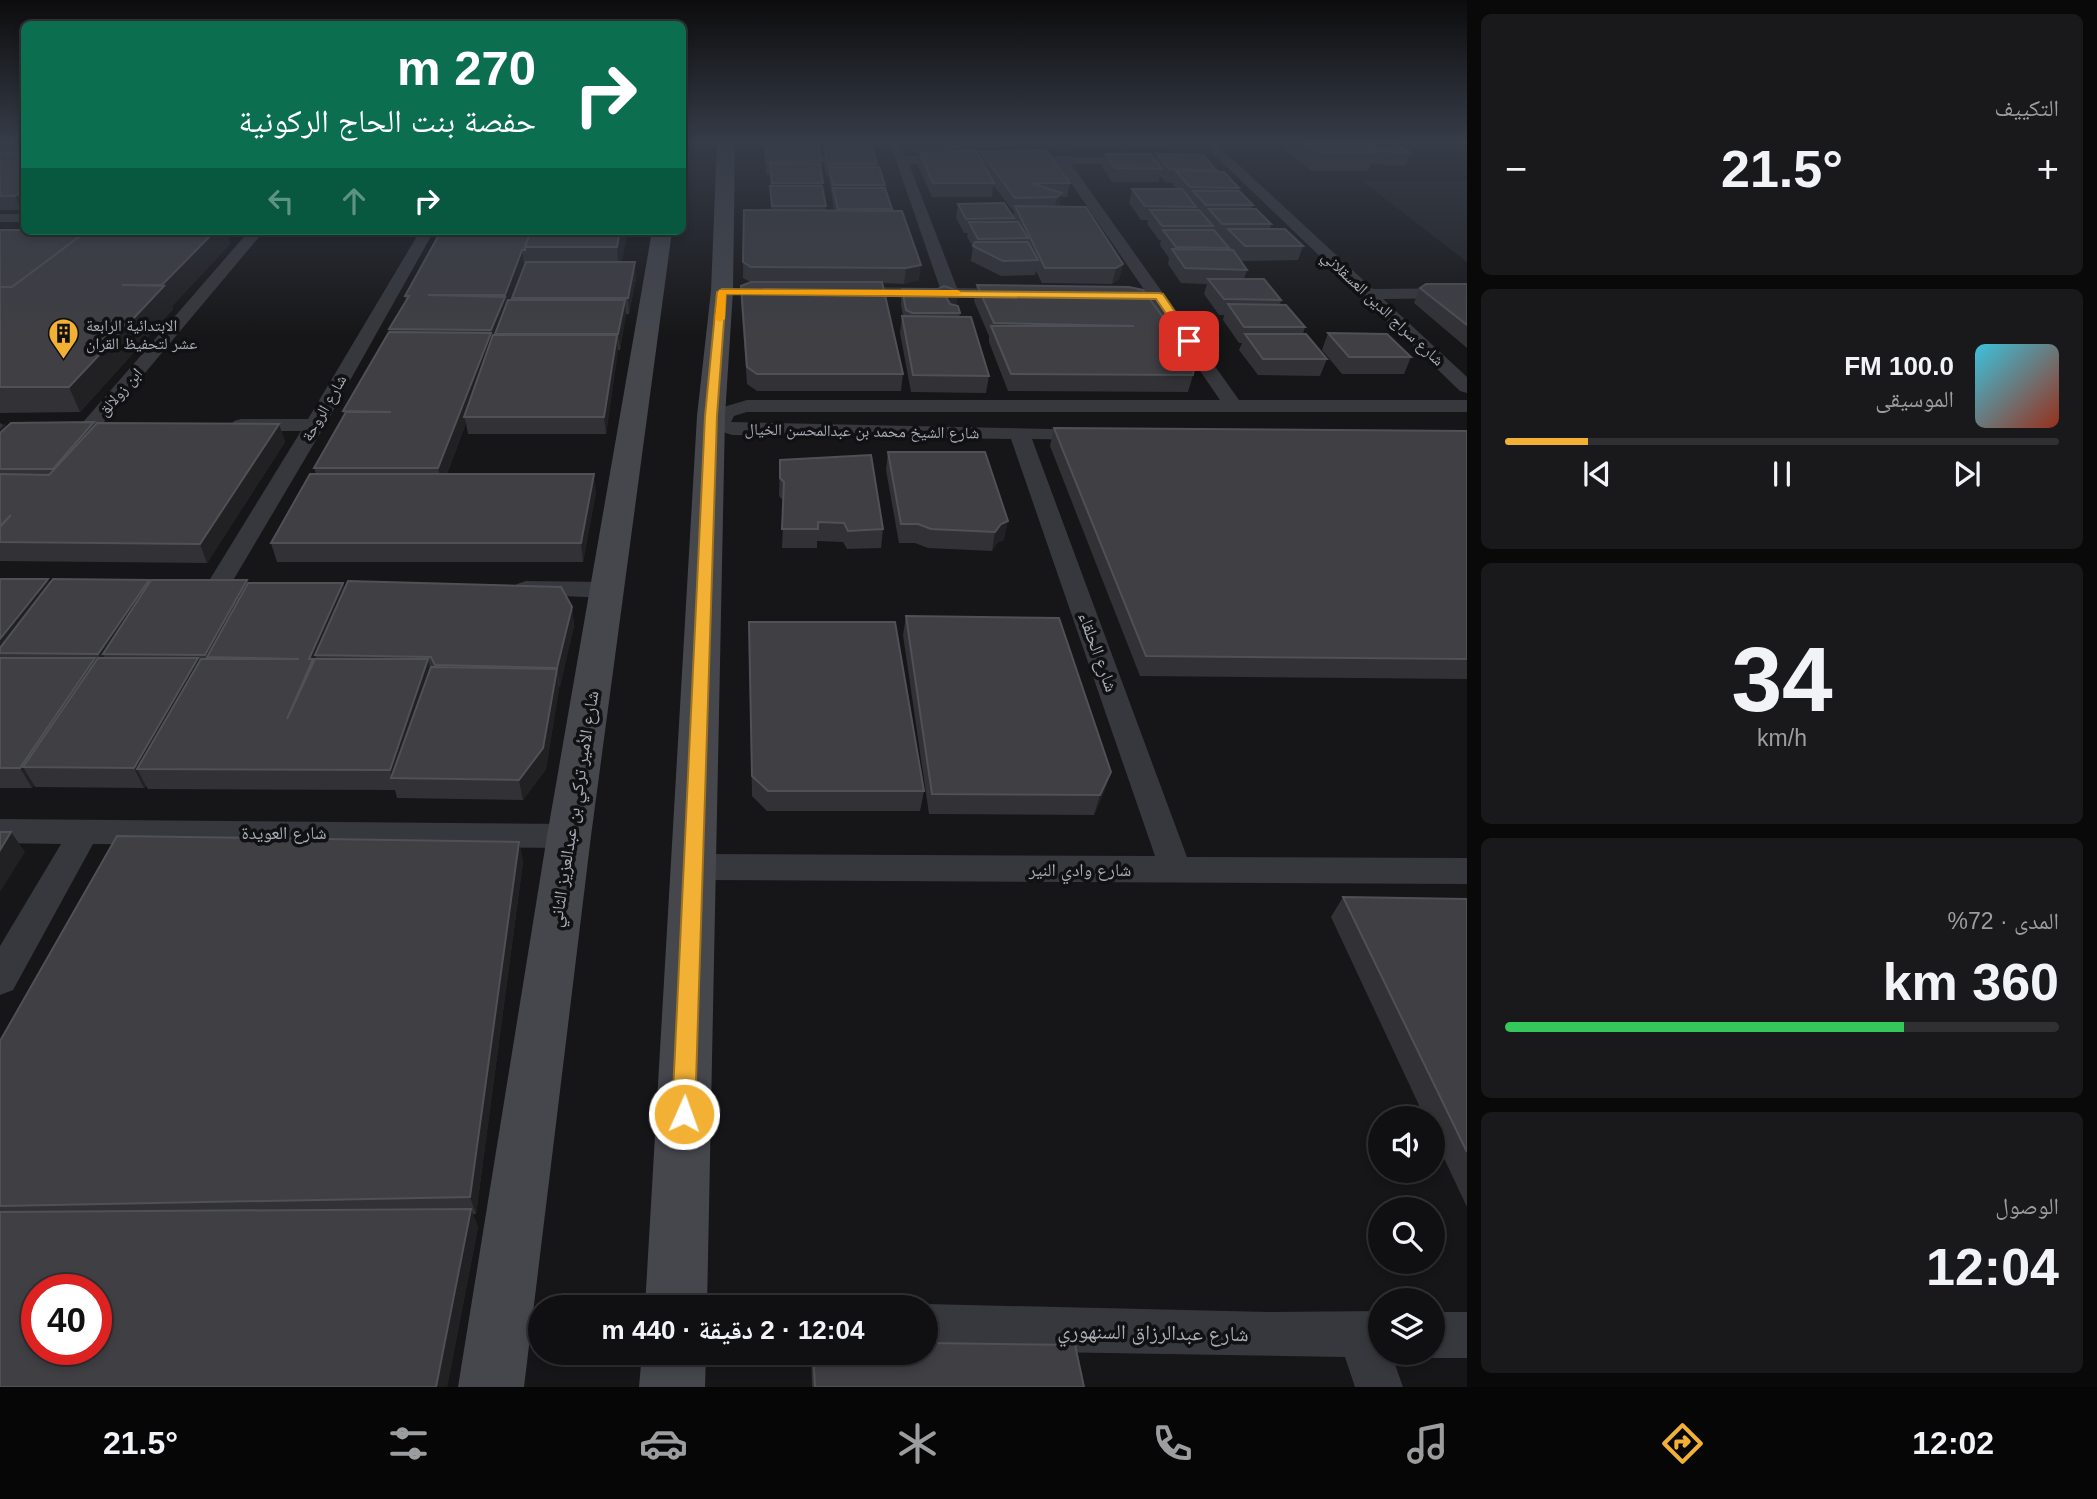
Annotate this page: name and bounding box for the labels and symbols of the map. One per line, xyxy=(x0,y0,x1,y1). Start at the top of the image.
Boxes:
street label: شارع سراج الدين العسقلاني xyxy=(1316,247,1447,372)
pin xyxy=(1159,311,1219,371)
building icon: الابتدائية الرابعة عشر لتحفيظ القران xyxy=(46,317,80,361)
place label: الابتدائية الرابعة عشر لتحفيظ القران xyxy=(86,317,197,354)
street label: ابن زولالق xyxy=(95,365,147,421)
street label: شارع الروحة xyxy=(298,372,351,445)
street label: شارع الشيخ محمد بن عبدالمحسن الخيال xyxy=(744,420,979,444)
street label: شارع الحلقاء xyxy=(1073,610,1122,695)
street label: شارع الأمير تركي بن عبدالعزيز الثاني xyxy=(545,689,607,929)
street label: شارع العويدة xyxy=(241,823,327,844)
street label: شارع وادي النير xyxy=(1028,860,1131,885)
position arrow xyxy=(647,1077,721,1151)
speed limit sign: 40 xyxy=(21,1274,112,1365)
street label: شارع عبدالرزاق السنهوري xyxy=(1057,1319,1249,1351)

